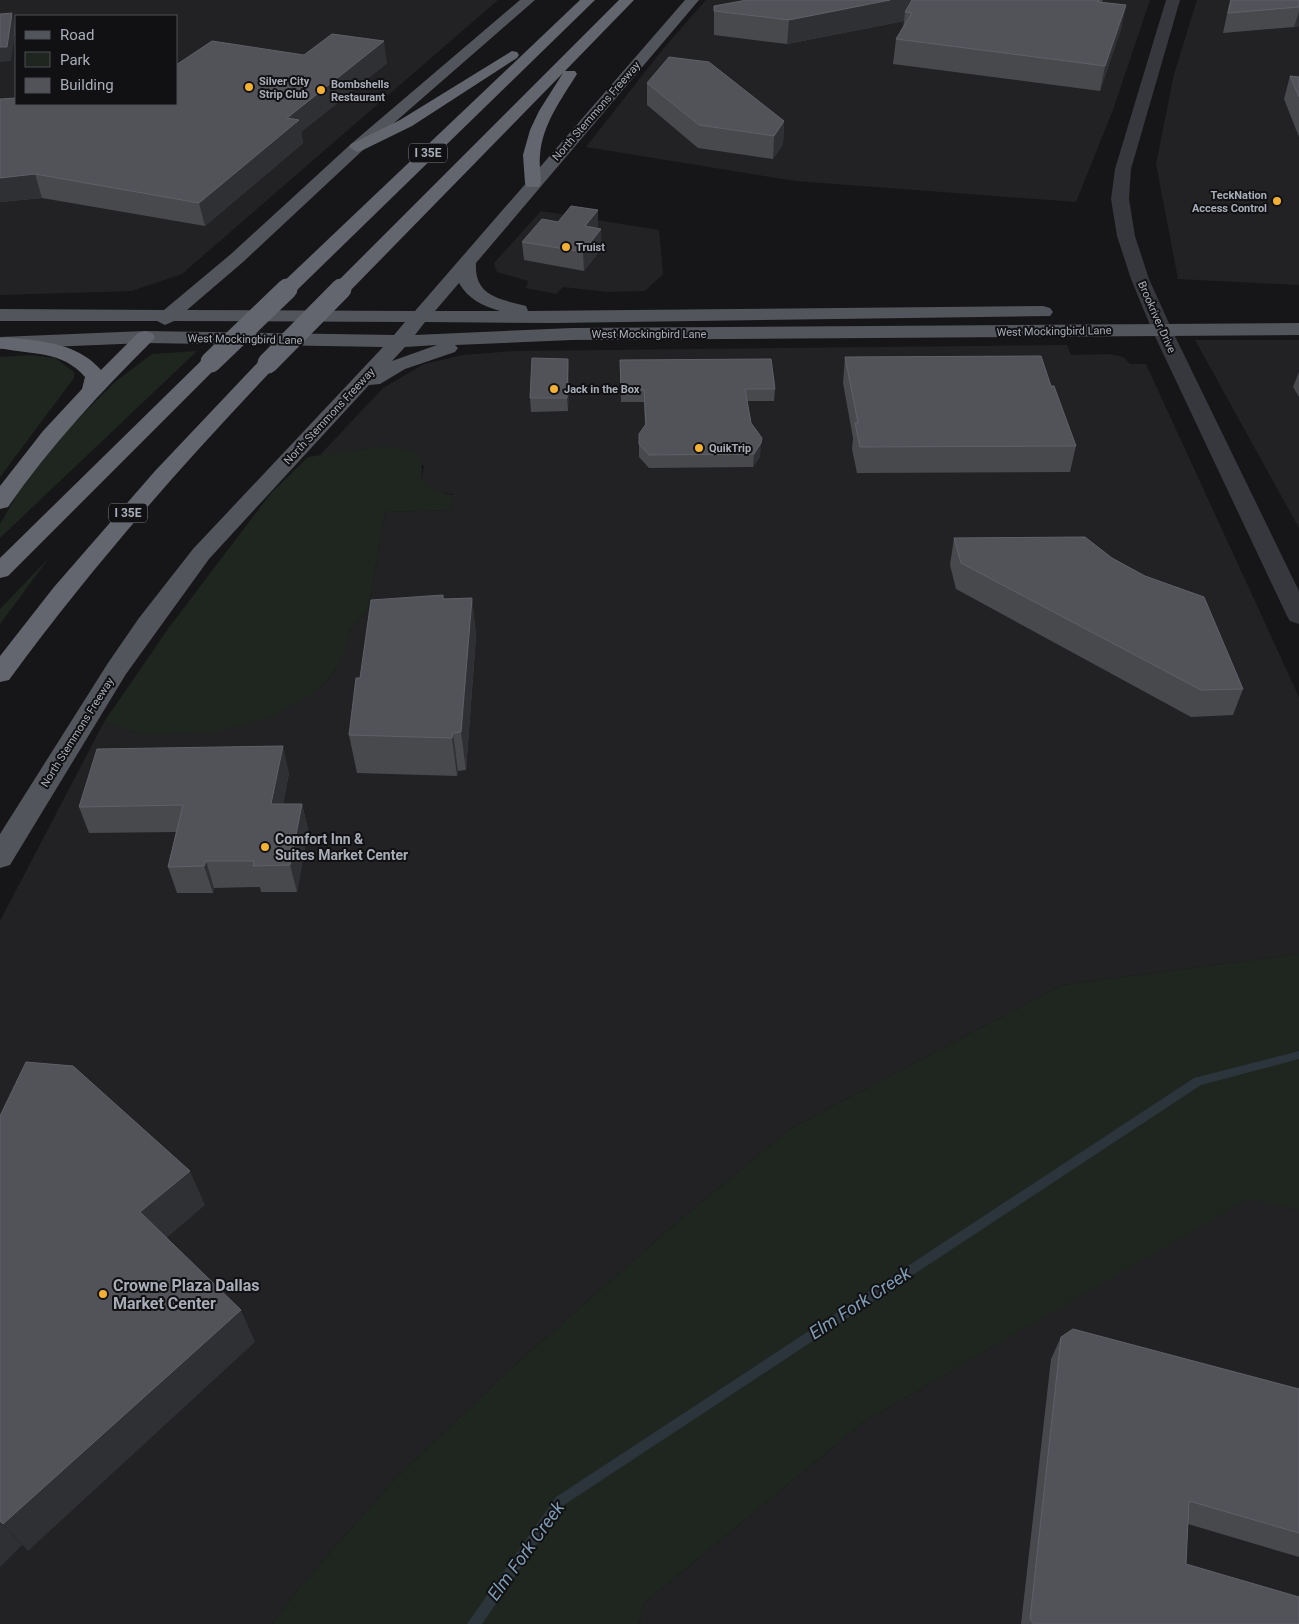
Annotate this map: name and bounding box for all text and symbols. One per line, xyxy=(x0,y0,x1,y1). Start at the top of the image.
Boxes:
legend xyxy=(15,15,178,105)
text: Road xyxy=(60,26,94,44)
text: Park xyxy=(60,51,91,69)
street label: North Stemmons Freeway xyxy=(550,58,644,164)
place label: Silver City Strip Club xyxy=(259,75,310,101)
text: Building xyxy=(60,76,114,94)
place label: Bombshells Restaurant xyxy=(331,78,390,104)
marker: Silver City Strip Club xyxy=(243,81,255,93)
marker: Bombshells Restaurant xyxy=(315,84,327,96)
road number: I 35E xyxy=(409,144,447,162)
place label: TeckNation Access Control xyxy=(1192,189,1267,215)
marker: TeckNation Access Control xyxy=(1271,195,1283,207)
marker: Truist xyxy=(560,241,572,253)
place label: Truist xyxy=(576,241,605,254)
street label: Brookriver Drive xyxy=(1135,279,1178,355)
street label: West Mockingbird Lane xyxy=(997,324,1112,339)
street label: West Mockingbird Lane xyxy=(592,328,707,341)
street label: West Mockingbird Lane xyxy=(187,332,303,347)
street label: North Stemmons Freeway xyxy=(281,365,378,467)
marker: Jack in the Box xyxy=(548,383,560,395)
place label: Jack in the Box xyxy=(564,383,640,396)
marker: QuikTrip xyxy=(693,442,705,454)
place label: QuikTrip xyxy=(709,442,751,455)
road number: I 35E xyxy=(109,503,147,522)
street label: North Stemmons Freeway xyxy=(38,674,117,790)
place label: Comfort Inn & Suites Market Center xyxy=(275,831,408,863)
marker: Comfort Inn & Suites Market Center xyxy=(259,841,271,853)
water label: Elm Fork Creek xyxy=(805,1261,915,1343)
place label: Crowne Plaza Dallas Market Center xyxy=(113,1276,259,1313)
marker: Crowne Plaza Dallas Market Center xyxy=(97,1288,109,1300)
water label: Elm Fork Creek xyxy=(483,1496,569,1604)

